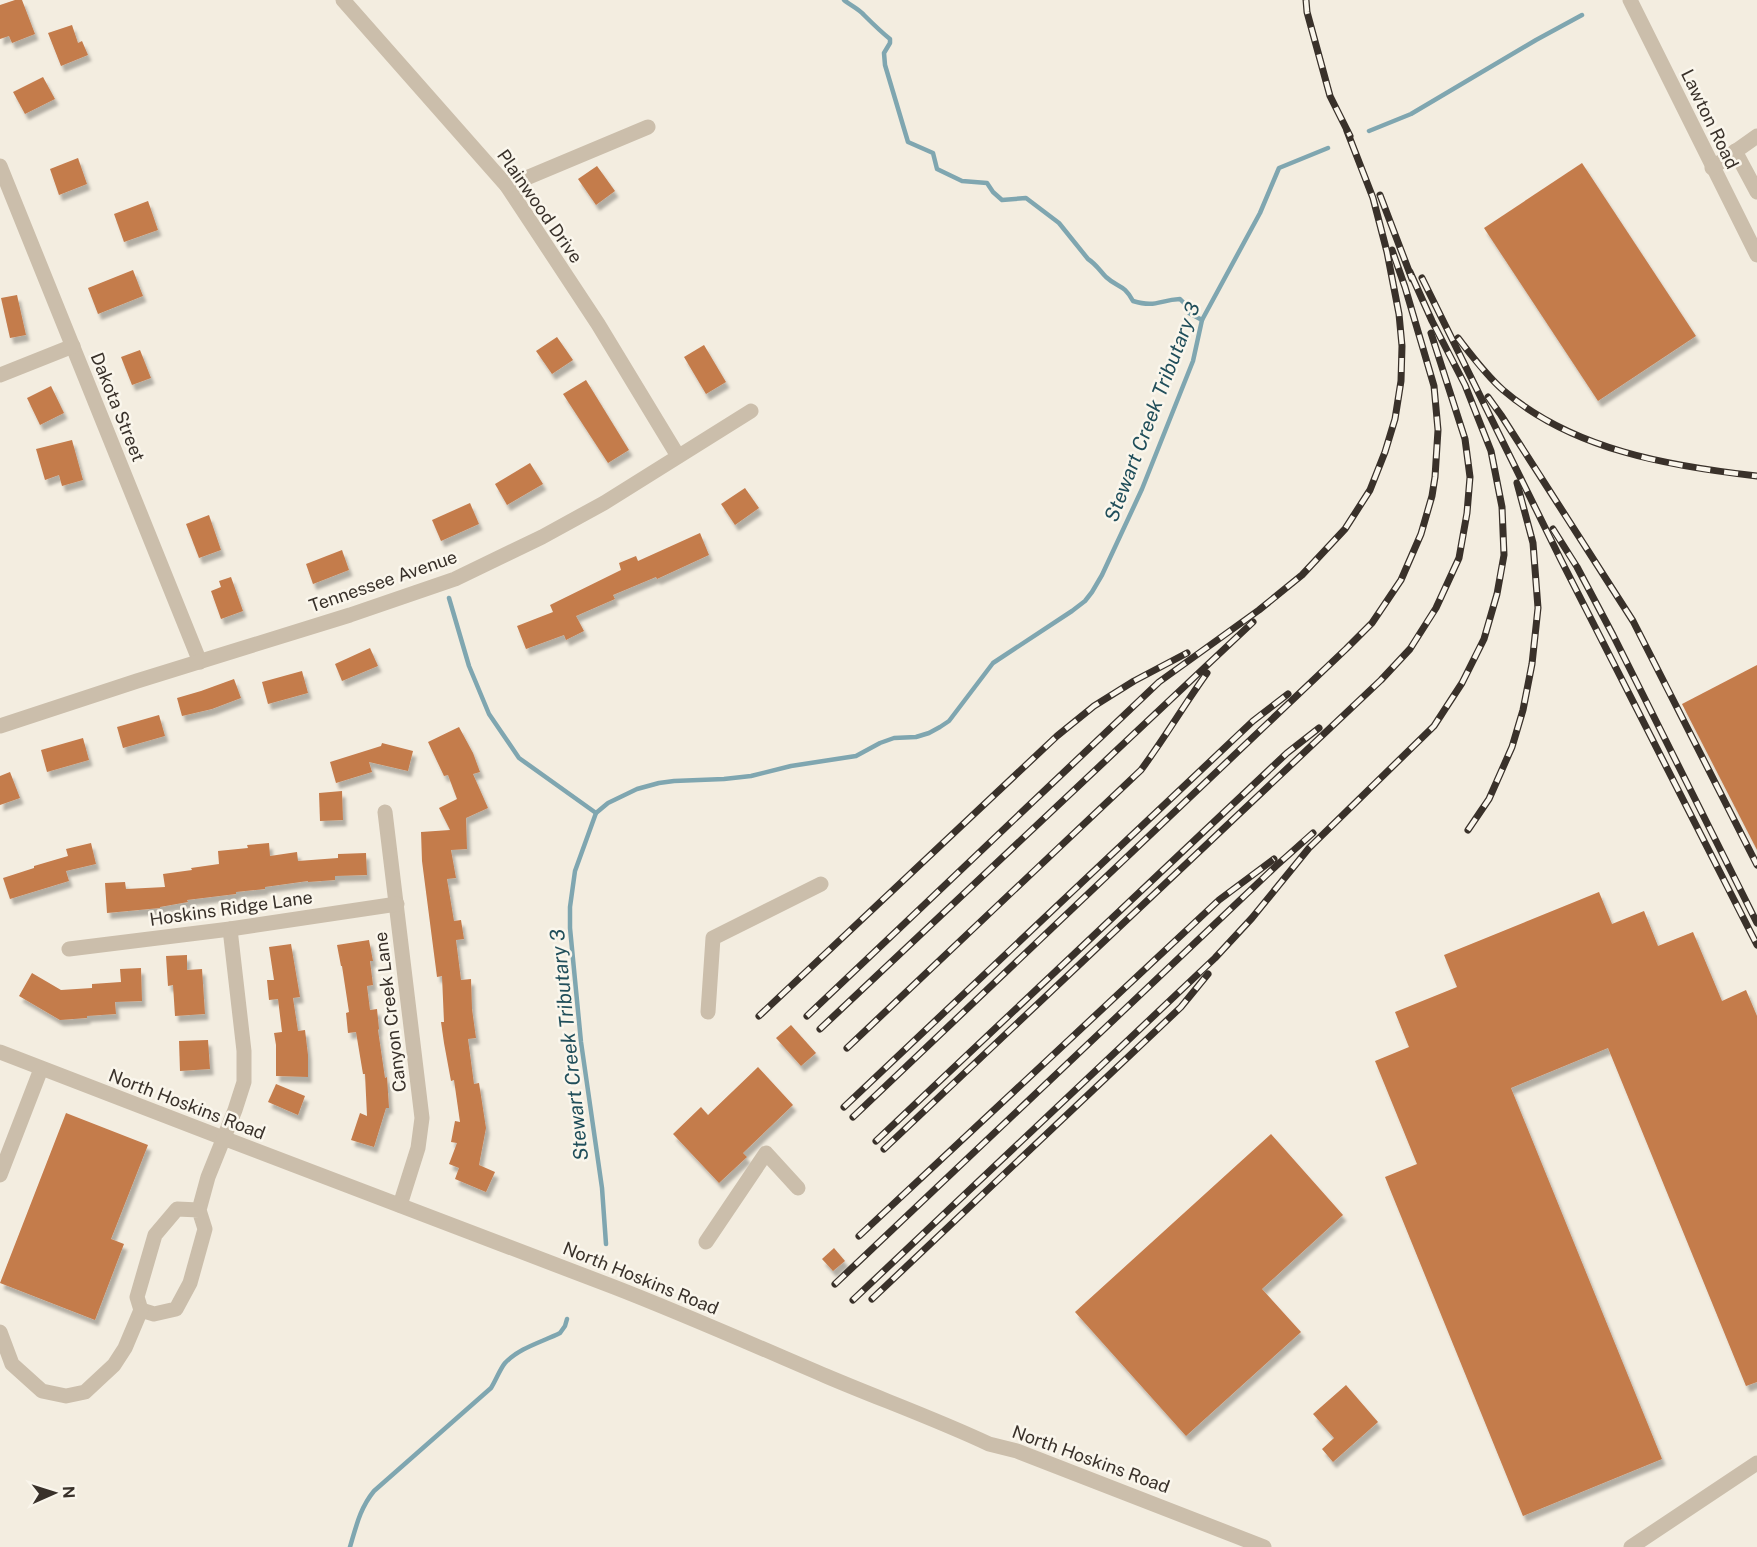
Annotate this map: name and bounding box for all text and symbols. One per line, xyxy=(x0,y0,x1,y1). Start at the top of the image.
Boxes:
street label: Lawton Road xyxy=(1677,66,1743,172)
street label: Plainwood Drive xyxy=(493,145,587,267)
water label: Stewart Creek Tributary 3 xyxy=(1099,299,1205,525)
street label: Dakota Street xyxy=(87,349,149,465)
street label: Tennessee Avenue xyxy=(306,546,460,616)
street label: Hoskins Ridge Lane xyxy=(148,886,314,930)
water label: Stewart Creek Tributary 3 xyxy=(545,928,593,1162)
street label: Canyon Creek Lane xyxy=(370,931,410,1093)
street label: North Hoskins Road xyxy=(106,1064,268,1144)
street label: North Hoskins Road xyxy=(560,1237,722,1319)
street label: North Hoskins Road xyxy=(1009,1421,1173,1497)
north arrow xyxy=(24,1463,84,1523)
text: N xyxy=(59,1485,78,1499)

